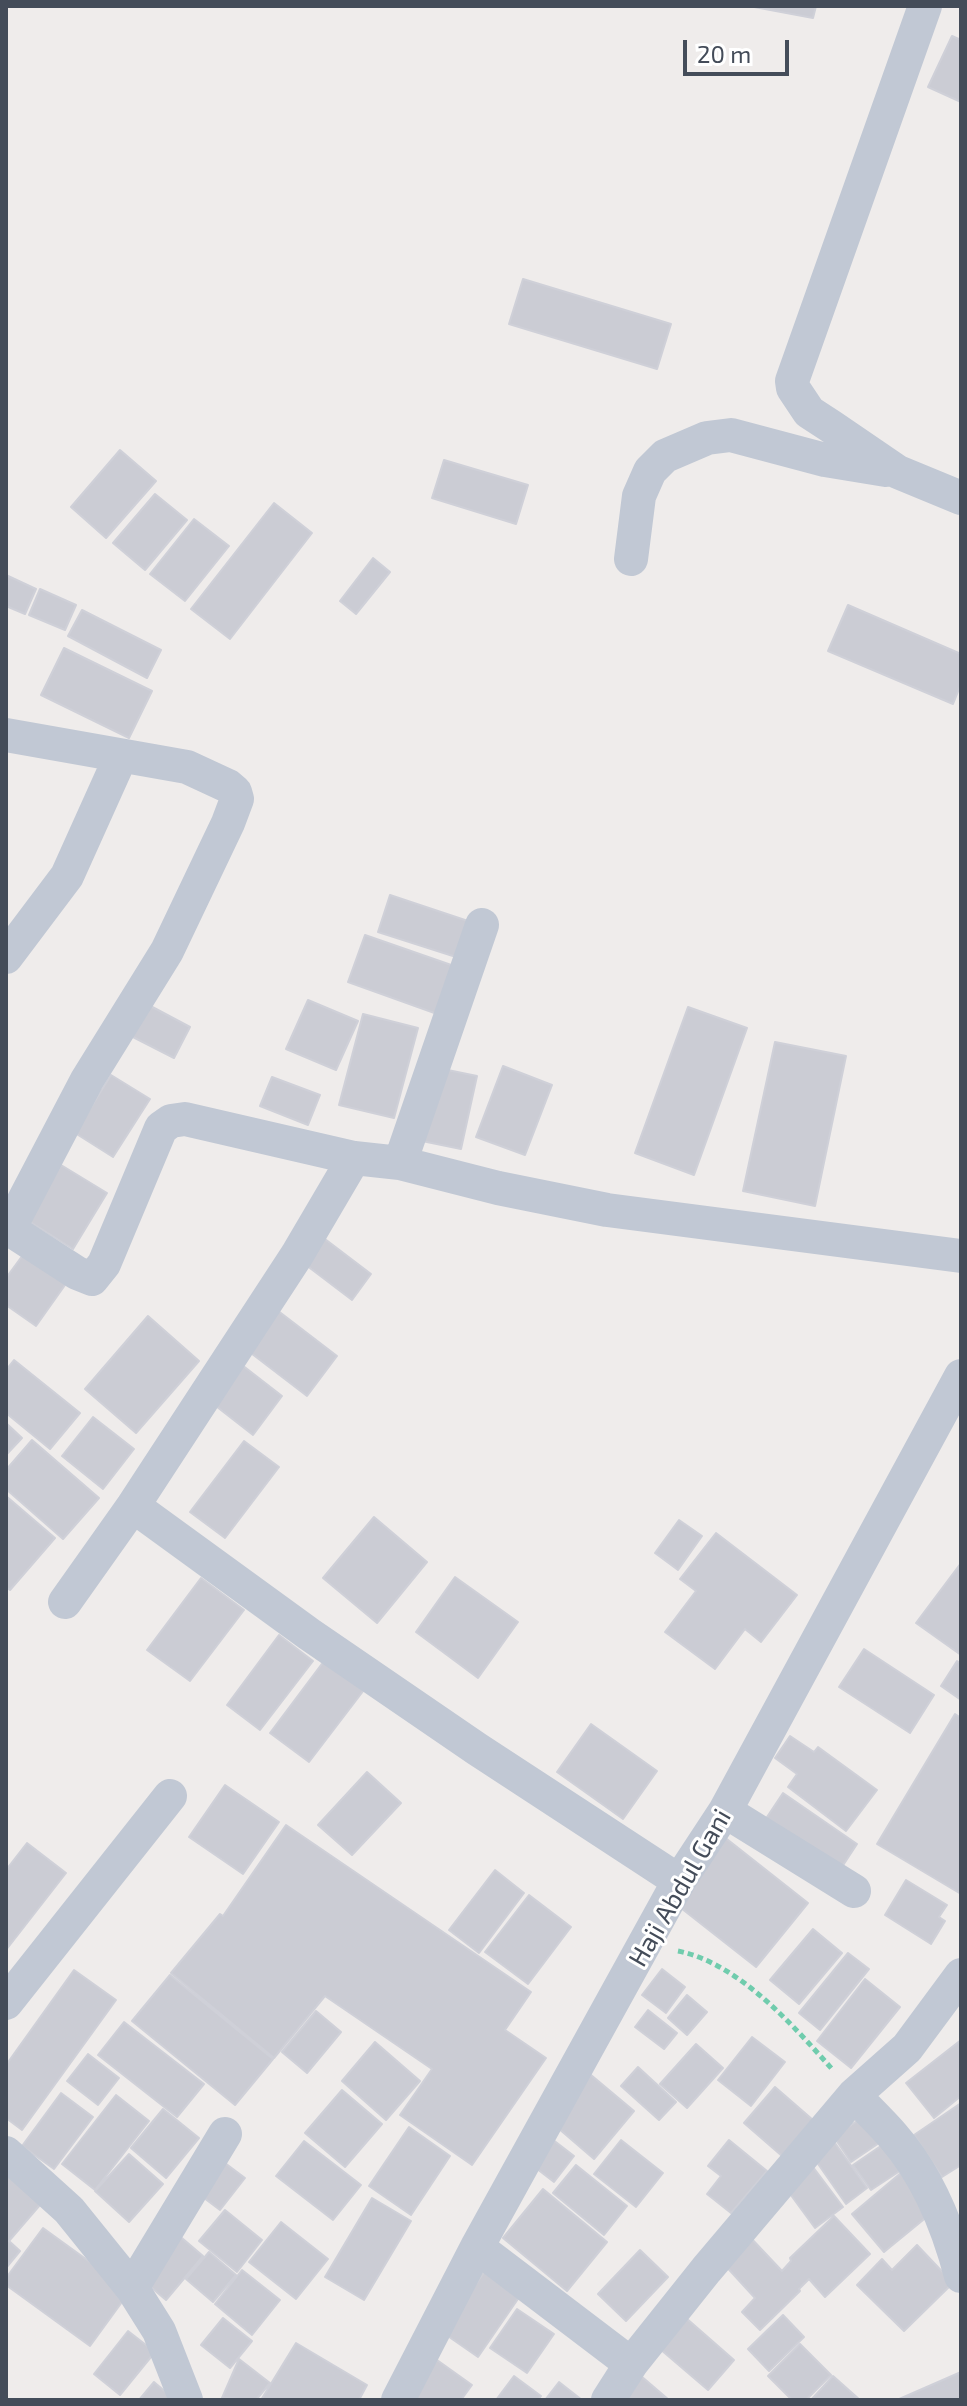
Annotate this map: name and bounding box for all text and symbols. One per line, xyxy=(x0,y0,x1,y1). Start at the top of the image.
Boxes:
scale bar xyxy=(687,24,793,74)
text: 20 m xyxy=(697,39,751,68)
street label: Haji Abdul Gani xyxy=(622,1804,738,1972)

